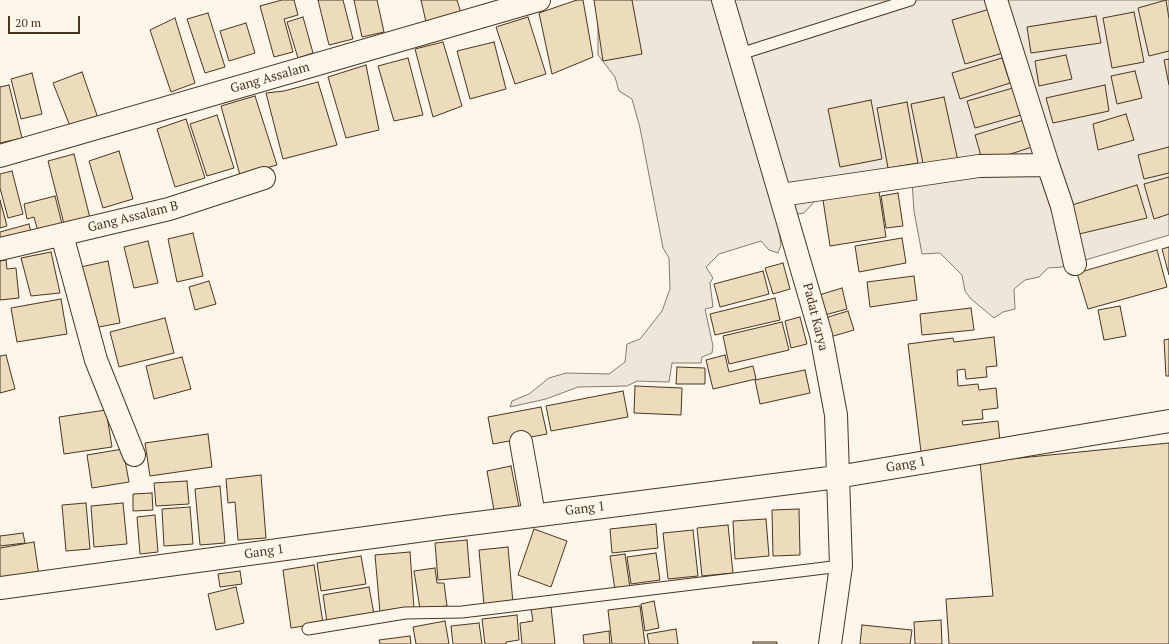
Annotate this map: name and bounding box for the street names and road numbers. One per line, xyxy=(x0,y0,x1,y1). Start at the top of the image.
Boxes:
street label: Gang Assalam xyxy=(229,59,311,97)
street label: Gang Assalam B xyxy=(86,198,180,236)
street label: Padat Karya xyxy=(799,281,831,353)
street label: Gang 1 xyxy=(885,454,927,476)
street label: Gang 1 xyxy=(564,499,606,519)
street label: Gang 1 xyxy=(243,541,285,563)

